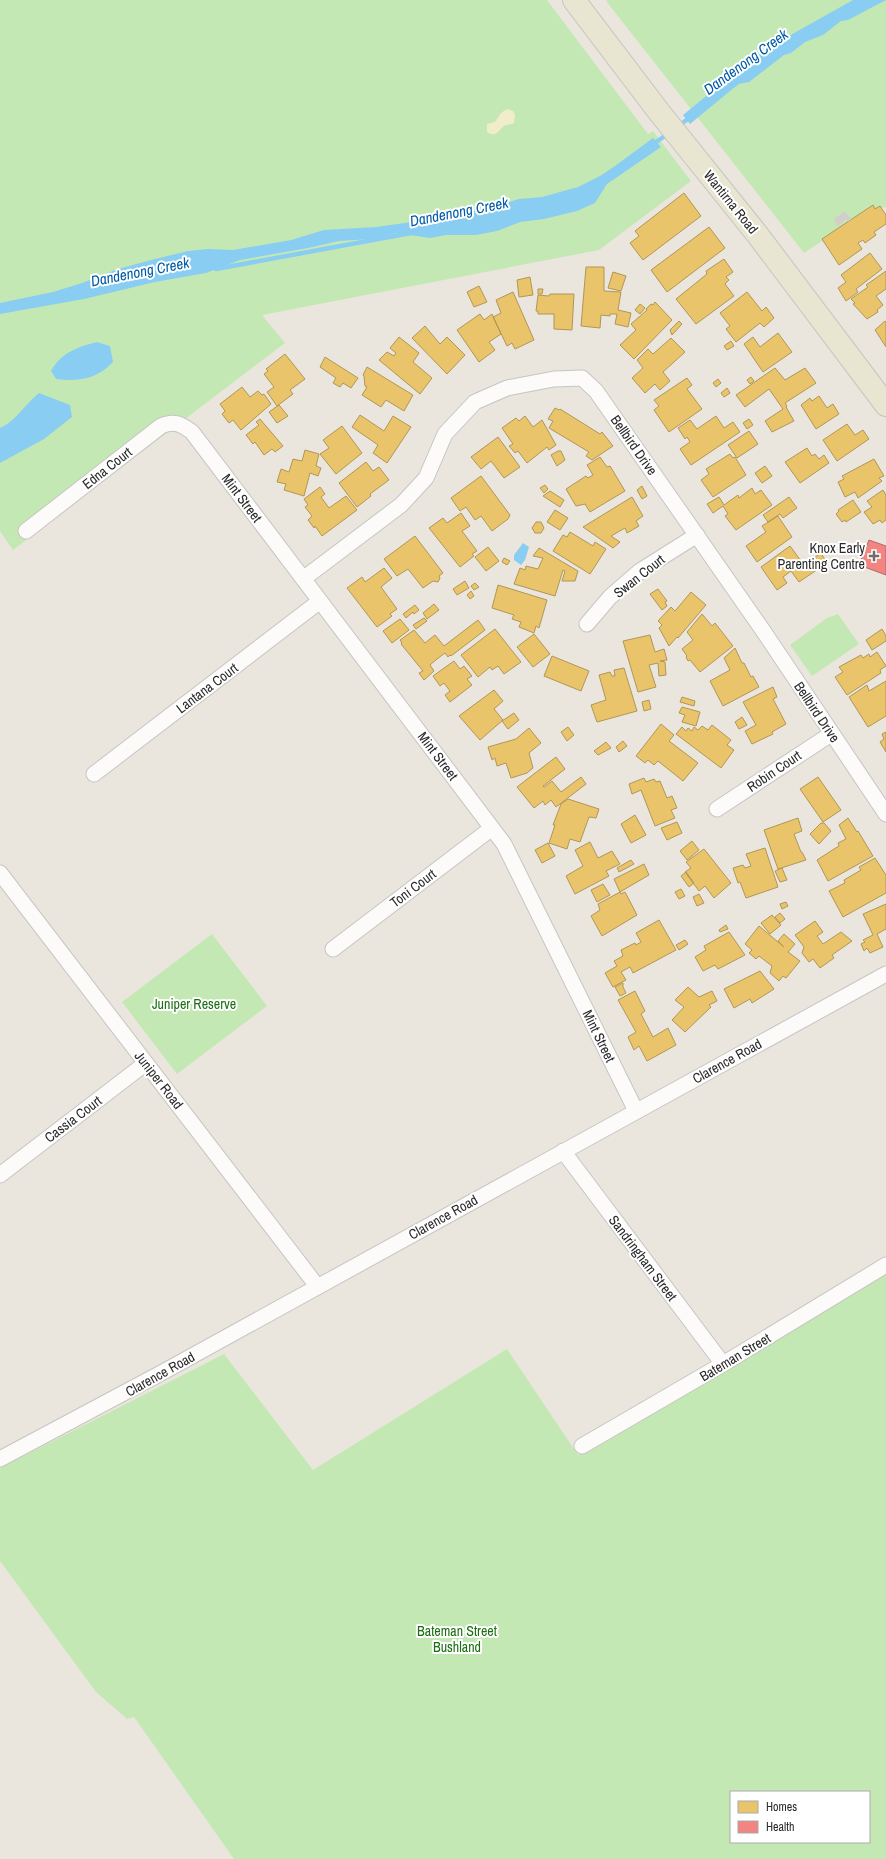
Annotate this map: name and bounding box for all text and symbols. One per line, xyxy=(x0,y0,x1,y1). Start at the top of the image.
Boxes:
water label: Dandenong Creek xyxy=(699,23,793,99)
street label: Wantirna Road xyxy=(700,166,762,238)
water label: Dandenong Creek xyxy=(408,192,511,231)
water label: Dandenong Creek xyxy=(89,252,192,291)
street label: Bellbird Drive xyxy=(607,411,661,479)
street label: Edna Court xyxy=(79,443,135,493)
street label: Mint Street xyxy=(218,470,266,526)
place label: Knox Early Parenting Centre xyxy=(778,539,865,573)
street label: Swan Court xyxy=(610,550,668,602)
marker: Knox Early Parenting Centre xyxy=(868,550,880,562)
street label: Lantana Court xyxy=(173,659,241,717)
street label: Bellbird Drive xyxy=(790,678,844,746)
street label: Mint Street xyxy=(414,728,462,784)
street label: Robin Court xyxy=(743,746,805,796)
street label: Toni Court xyxy=(386,865,440,911)
park label: Juniper Reserve xyxy=(152,995,236,1013)
street label: Mint Street xyxy=(579,1007,619,1065)
street label: Clarence Road xyxy=(689,1035,765,1087)
street label: Juniper Road xyxy=(131,1047,187,1113)
street label: Cassia Court xyxy=(41,1092,105,1146)
street label: Clarence Road xyxy=(405,1191,481,1243)
street label: Sandringham Street xyxy=(605,1212,681,1304)
street label: Bateman Street xyxy=(696,1329,774,1385)
street label: Clarence Road xyxy=(122,1348,198,1400)
park label: Bateman Street Bushland xyxy=(417,1622,497,1656)
legend xyxy=(730,1791,870,1843)
text: Homes xyxy=(766,1799,797,1815)
text: Health xyxy=(766,1819,794,1835)

